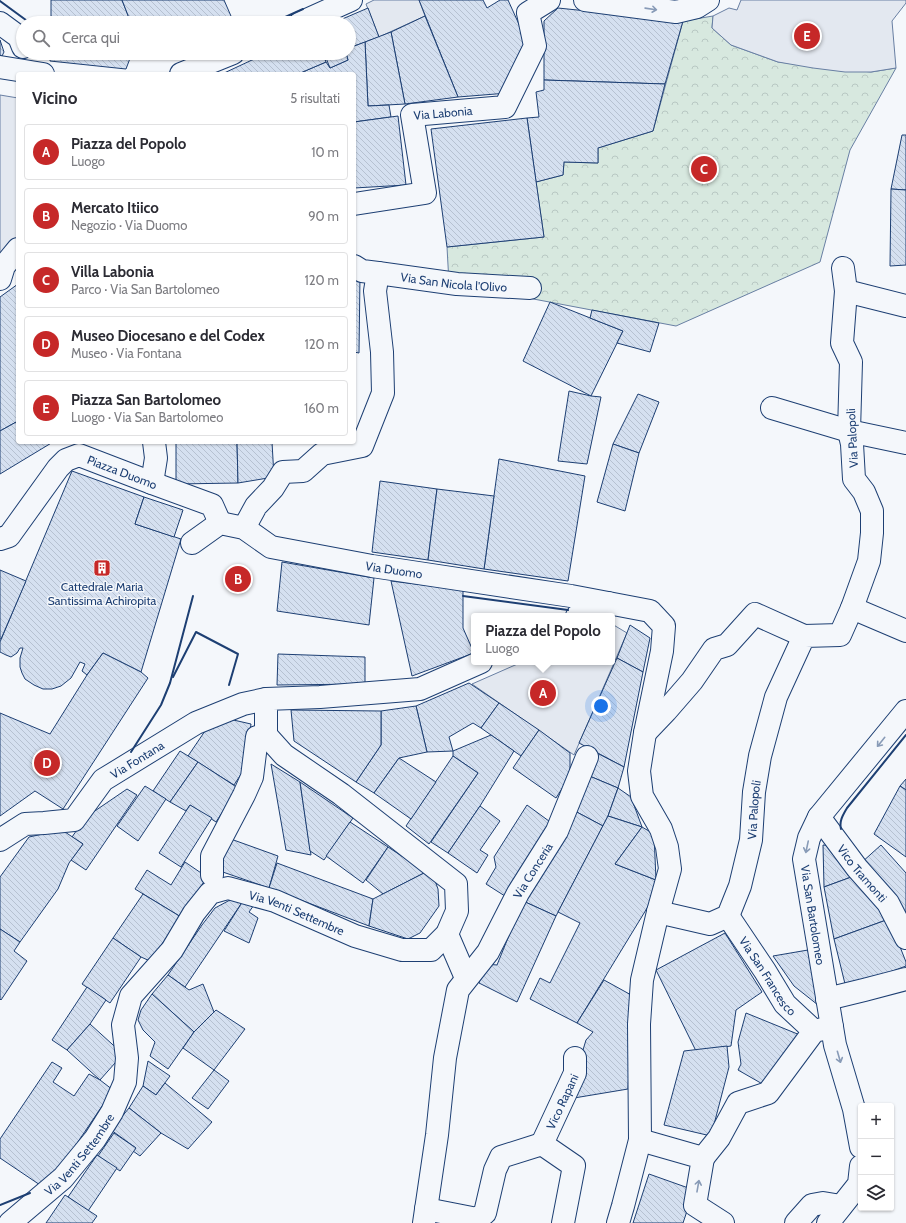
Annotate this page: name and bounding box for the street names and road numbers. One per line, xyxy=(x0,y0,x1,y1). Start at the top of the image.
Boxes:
street label: Via Labonia xyxy=(413,102,473,122)
street label: Via San Nicola l'Olivo xyxy=(400,269,508,294)
street label: Via Palopoli xyxy=(843,408,861,468)
street label: Piazza Duomo xyxy=(85,451,160,492)
street label: Via Duomo xyxy=(364,557,424,581)
street label: Via Fontana xyxy=(107,737,167,781)
street label: Via Palopoli xyxy=(744,779,763,840)
street label: Via Conceria xyxy=(509,839,556,901)
street label: Vico Tramonti xyxy=(834,841,891,905)
street label: Via San Bartolomeo xyxy=(798,864,828,966)
street label: Via Venti Settembre xyxy=(247,887,347,938)
street label: Via San Francesco xyxy=(736,934,800,1019)
street label: Vico Rapani xyxy=(542,1071,581,1132)
street label: Via Venti Settembre xyxy=(41,1110,117,1198)

